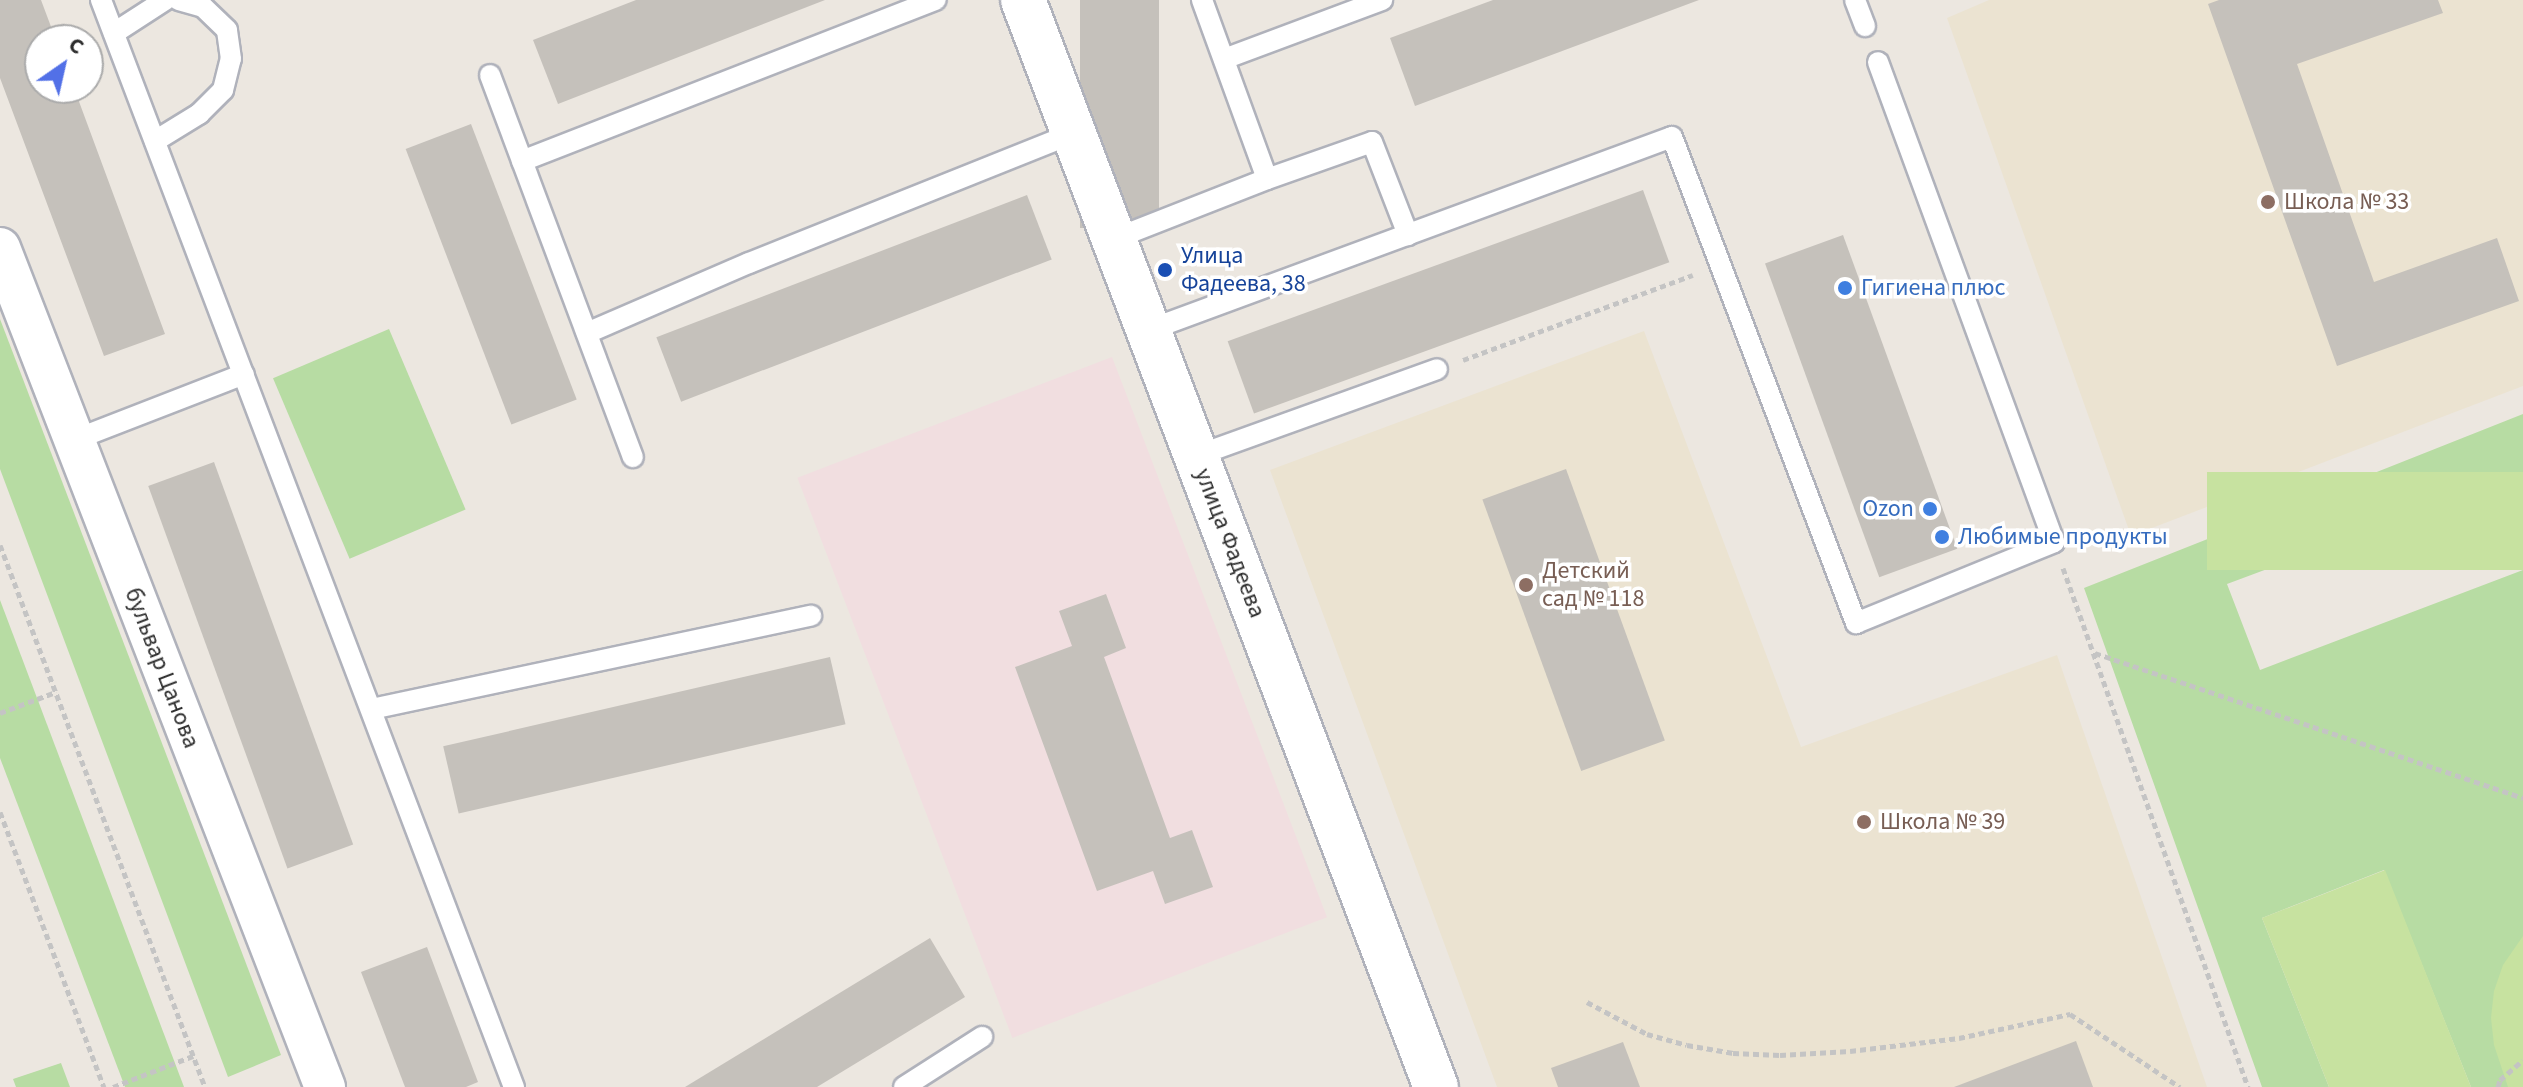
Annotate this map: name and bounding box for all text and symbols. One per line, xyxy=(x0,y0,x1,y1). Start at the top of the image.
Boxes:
north arrow xyxy=(24,24,104,104)
text: С xyxy=(62,29,91,63)
place label: Школа № 33 xyxy=(2284,188,2409,216)
marker: Школа № 33 xyxy=(2259,193,2277,211)
place label: Улица Фадеева, 38 xyxy=(1181,242,1306,298)
marker: Улица Фадеева, 38 xyxy=(1156,261,1174,279)
place label: Гигиена плюс xyxy=(1861,274,2005,302)
marker: Гигиена плюс xyxy=(1836,279,1854,297)
street label: улица Фадеева xyxy=(1188,464,1272,622)
place label: Ozon xyxy=(1862,495,1914,523)
marker: Ozon xyxy=(1921,500,1939,518)
place label: Любимые продукты xyxy=(1958,523,2168,551)
marker: Любимые продукты xyxy=(1933,528,1951,546)
place label: Детский сад № 118 xyxy=(1542,557,1644,613)
marker: Детский сад № 118 xyxy=(1517,576,1535,594)
street label: бульвар Цанова xyxy=(118,584,206,752)
place label: Школа № 39 xyxy=(1880,808,2005,836)
marker: Школа № 39 xyxy=(1855,813,1873,831)

